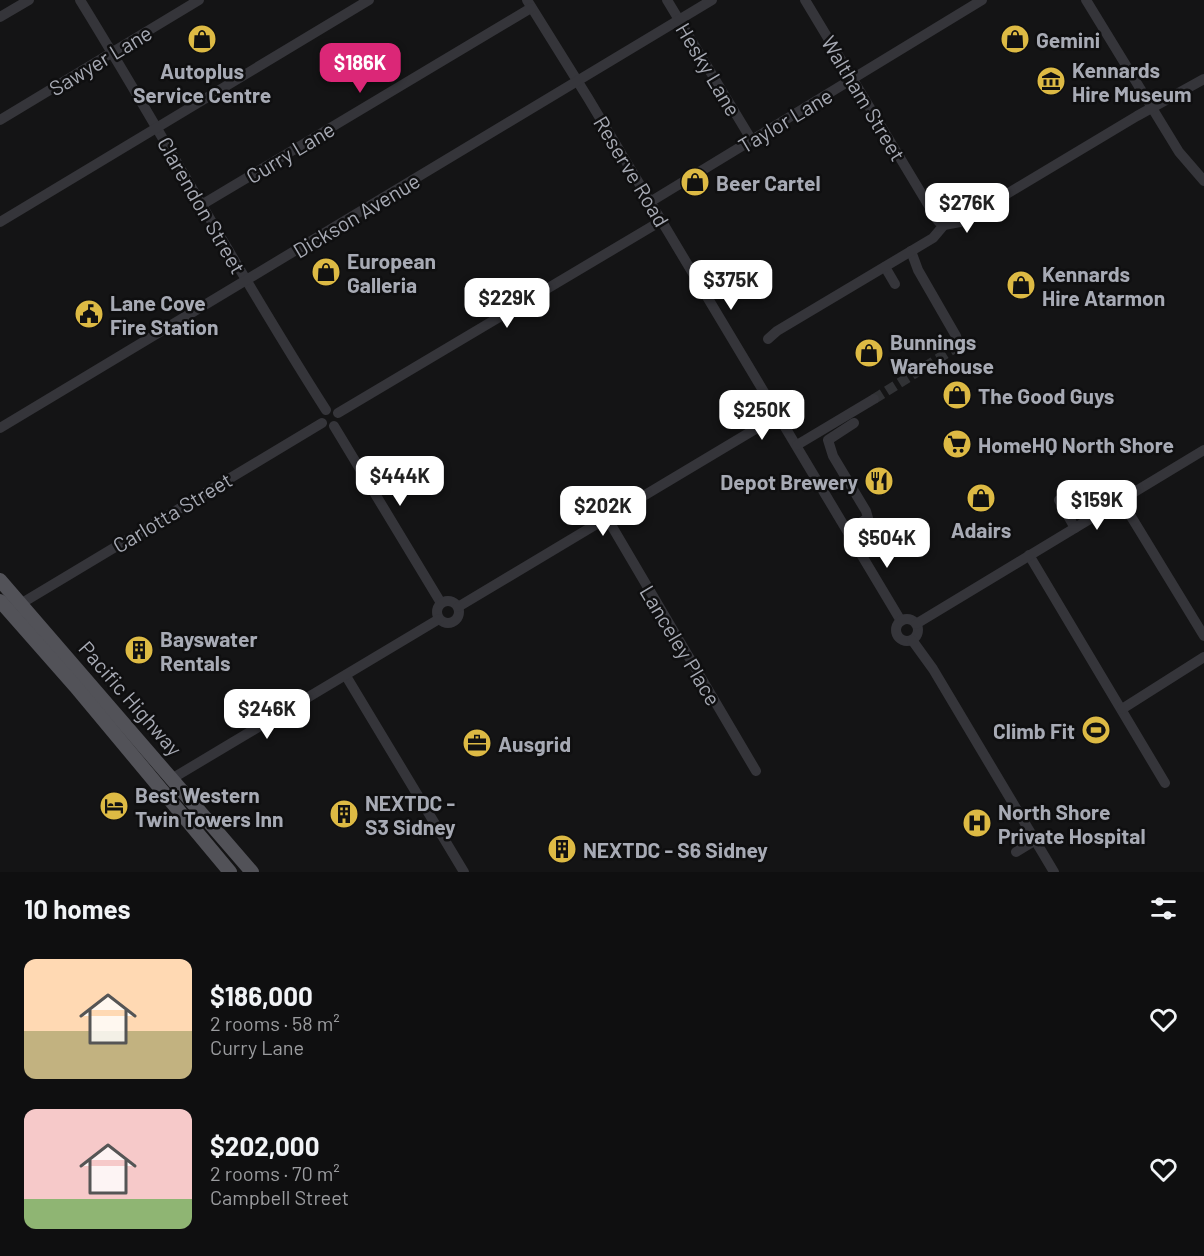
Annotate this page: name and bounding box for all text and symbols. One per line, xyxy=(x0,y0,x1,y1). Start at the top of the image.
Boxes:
street label: Hesky Lane xyxy=(671,18,747,120)
street label: Sawyer Lane xyxy=(44,20,156,100)
shop icon: Autoplus Service Centre xyxy=(186,23,218,55)
shop icon: Gemini xyxy=(999,23,1031,55)
place label: Gemini xyxy=(1036,27,1100,52)
street label: Waltham Street xyxy=(817,31,911,165)
pin: $186K xyxy=(318,43,402,94)
text: $186K xyxy=(334,50,386,74)
place label: Kennards Hire Museum xyxy=(1072,57,1191,106)
place label: Autoplus Service Centre xyxy=(133,58,271,107)
museum icon: Kennards Hire Museum xyxy=(1035,65,1067,97)
street label: Taylor Lane xyxy=(734,82,836,158)
street label: Reserve Road xyxy=(589,111,675,231)
street label: Curry Lane xyxy=(241,116,339,188)
street label: Clarendon Street xyxy=(153,132,251,278)
shop icon: Beer Cartel xyxy=(679,166,711,198)
street label: Dickson Avenue xyxy=(288,167,424,263)
place label: Beer Cartel xyxy=(716,170,821,195)
pin: $276K xyxy=(925,183,1009,234)
text: $276K xyxy=(939,190,995,214)
place label: European Galleria xyxy=(347,248,436,297)
shop icon: European Galleria xyxy=(310,256,342,288)
pin: $375K xyxy=(689,260,773,311)
place label: Kennards Hire Atarmon xyxy=(1042,261,1165,310)
text: $375K xyxy=(703,267,759,291)
shop icon: Kennards Hire Atarmon xyxy=(1005,269,1037,301)
pin: $229K xyxy=(465,278,549,329)
text: $229K xyxy=(479,285,535,309)
place label: Lane Cove Fire Station xyxy=(110,290,218,339)
public building icon: Lane Cove Fire Station xyxy=(73,298,105,330)
place label: Bunnings Warehouse xyxy=(890,329,994,378)
shop icon: Bunnings Warehouse xyxy=(853,337,885,369)
shop icon: The Good Guys xyxy=(941,379,973,411)
place label: The Good Guys xyxy=(978,383,1114,408)
pin: $250K xyxy=(720,390,804,441)
text: $250K xyxy=(733,397,791,421)
supermarket icon: HomeHQ North Shore xyxy=(941,428,973,460)
place label: HomeHQ North Shore xyxy=(978,432,1174,457)
pin: $444K xyxy=(358,456,442,507)
text: $444K xyxy=(370,463,430,487)
restaurant icon: Depot Brewery xyxy=(863,465,895,497)
street label: Carlotta Street xyxy=(108,467,236,557)
place label: Depot Brewery xyxy=(720,469,858,494)
pin: $159K xyxy=(1055,480,1139,531)
shop icon: Adairs xyxy=(965,482,997,514)
pin: $202K xyxy=(561,486,645,537)
text: $159K xyxy=(1071,487,1123,511)
text: $202K xyxy=(574,493,632,517)
place label: Adairs xyxy=(951,517,1011,542)
pin: $504K xyxy=(845,518,929,569)
text: $504K xyxy=(858,525,916,549)
street label: Lanceley Place xyxy=(635,580,727,710)
place label: Bayswater Rentals xyxy=(160,626,257,675)
building icon: Bayswater Rentals xyxy=(123,634,155,666)
street label: Pacific Highway xyxy=(74,635,188,761)
pin: $246K xyxy=(225,689,309,740)
text: $246K xyxy=(238,696,296,720)
sports icon: Climb Fit xyxy=(1080,714,1112,746)
place label: Climb Fit xyxy=(993,718,1075,743)
office icon: Ausgrid xyxy=(461,727,493,759)
place label: Ausgrid xyxy=(498,731,571,756)
place label: Best Western Twin Towers Inn xyxy=(135,782,284,831)
hotel icon: Best Western Twin Towers Inn xyxy=(98,790,130,822)
place label: NEXTDC - S3 Sidney xyxy=(365,790,456,839)
building icon: NEXTDC - S3 Sidney xyxy=(328,798,360,830)
place label: North Shore Private Hospital xyxy=(998,799,1146,848)
hospital icon: North Shore Private Hospital xyxy=(961,807,993,839)
building icon: NEXTDC - S6 Sidney xyxy=(546,833,578,865)
place label: NEXTDC - S6 Sidney xyxy=(583,837,768,862)
icon: filters xyxy=(1147,892,1180,925)
text: 10 homes xyxy=(24,893,131,924)
text: $186,000 xyxy=(210,980,313,1011)
icon: home xyxy=(72,983,144,1055)
icon: heart xyxy=(1147,1003,1180,1036)
text: 2 rooms · 58 m² xyxy=(210,1011,340,1035)
text: Curry Lane xyxy=(210,1035,304,1059)
text: $202,000 xyxy=(210,1130,320,1161)
icon: home xyxy=(72,1133,144,1205)
icon: heart xyxy=(1147,1153,1180,1186)
text: 2 rooms · 70 m² xyxy=(210,1161,340,1185)
text: Campbell Street xyxy=(210,1185,349,1209)

